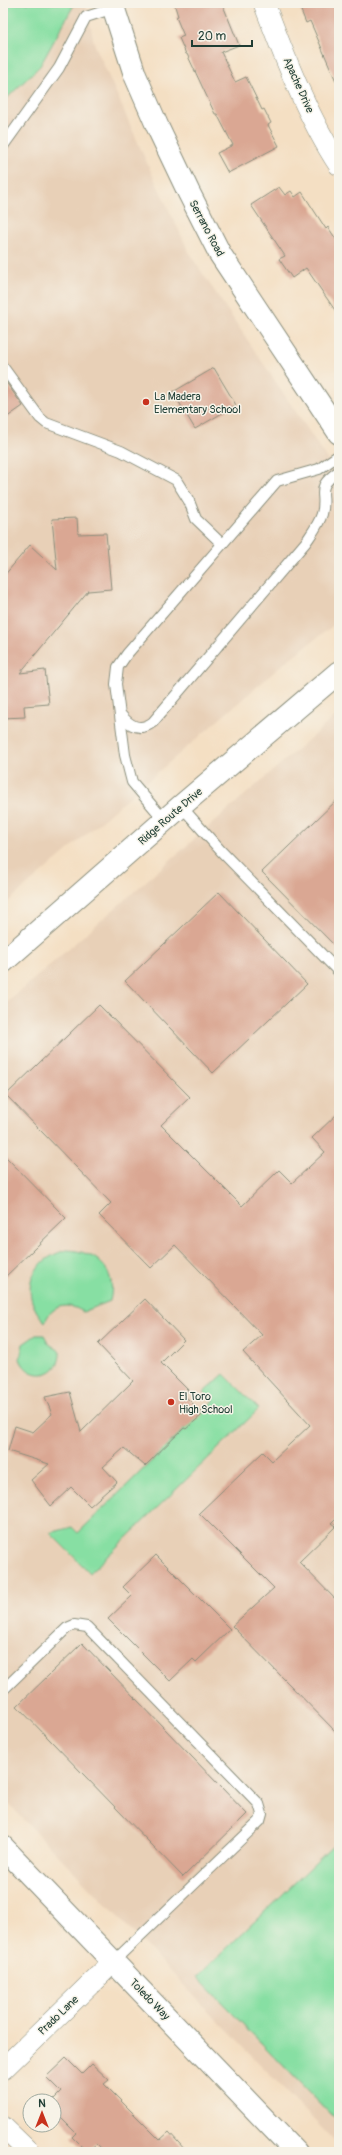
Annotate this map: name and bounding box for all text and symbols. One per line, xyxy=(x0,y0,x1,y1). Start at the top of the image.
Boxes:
scale bar xyxy=(192,22,252,48)
text: 20 m xyxy=(198,29,227,44)
street label: Apache Drive xyxy=(281,55,317,116)
street label: Serrano Road xyxy=(186,198,227,259)
place label: La Madera Elementary School xyxy=(154,390,241,416)
marker: La Madera Elementary School xyxy=(141,397,151,407)
street label: Ridge Route Drive xyxy=(136,785,205,848)
place label: El Toro High School xyxy=(179,1390,233,1416)
marker: El Toro High School xyxy=(166,1397,176,1407)
street label: Toledo Way xyxy=(127,1976,173,2023)
street label: Prado Lane xyxy=(35,1993,82,2038)
north arrow xyxy=(22,2093,62,2133)
text: N xyxy=(38,2097,46,2110)

